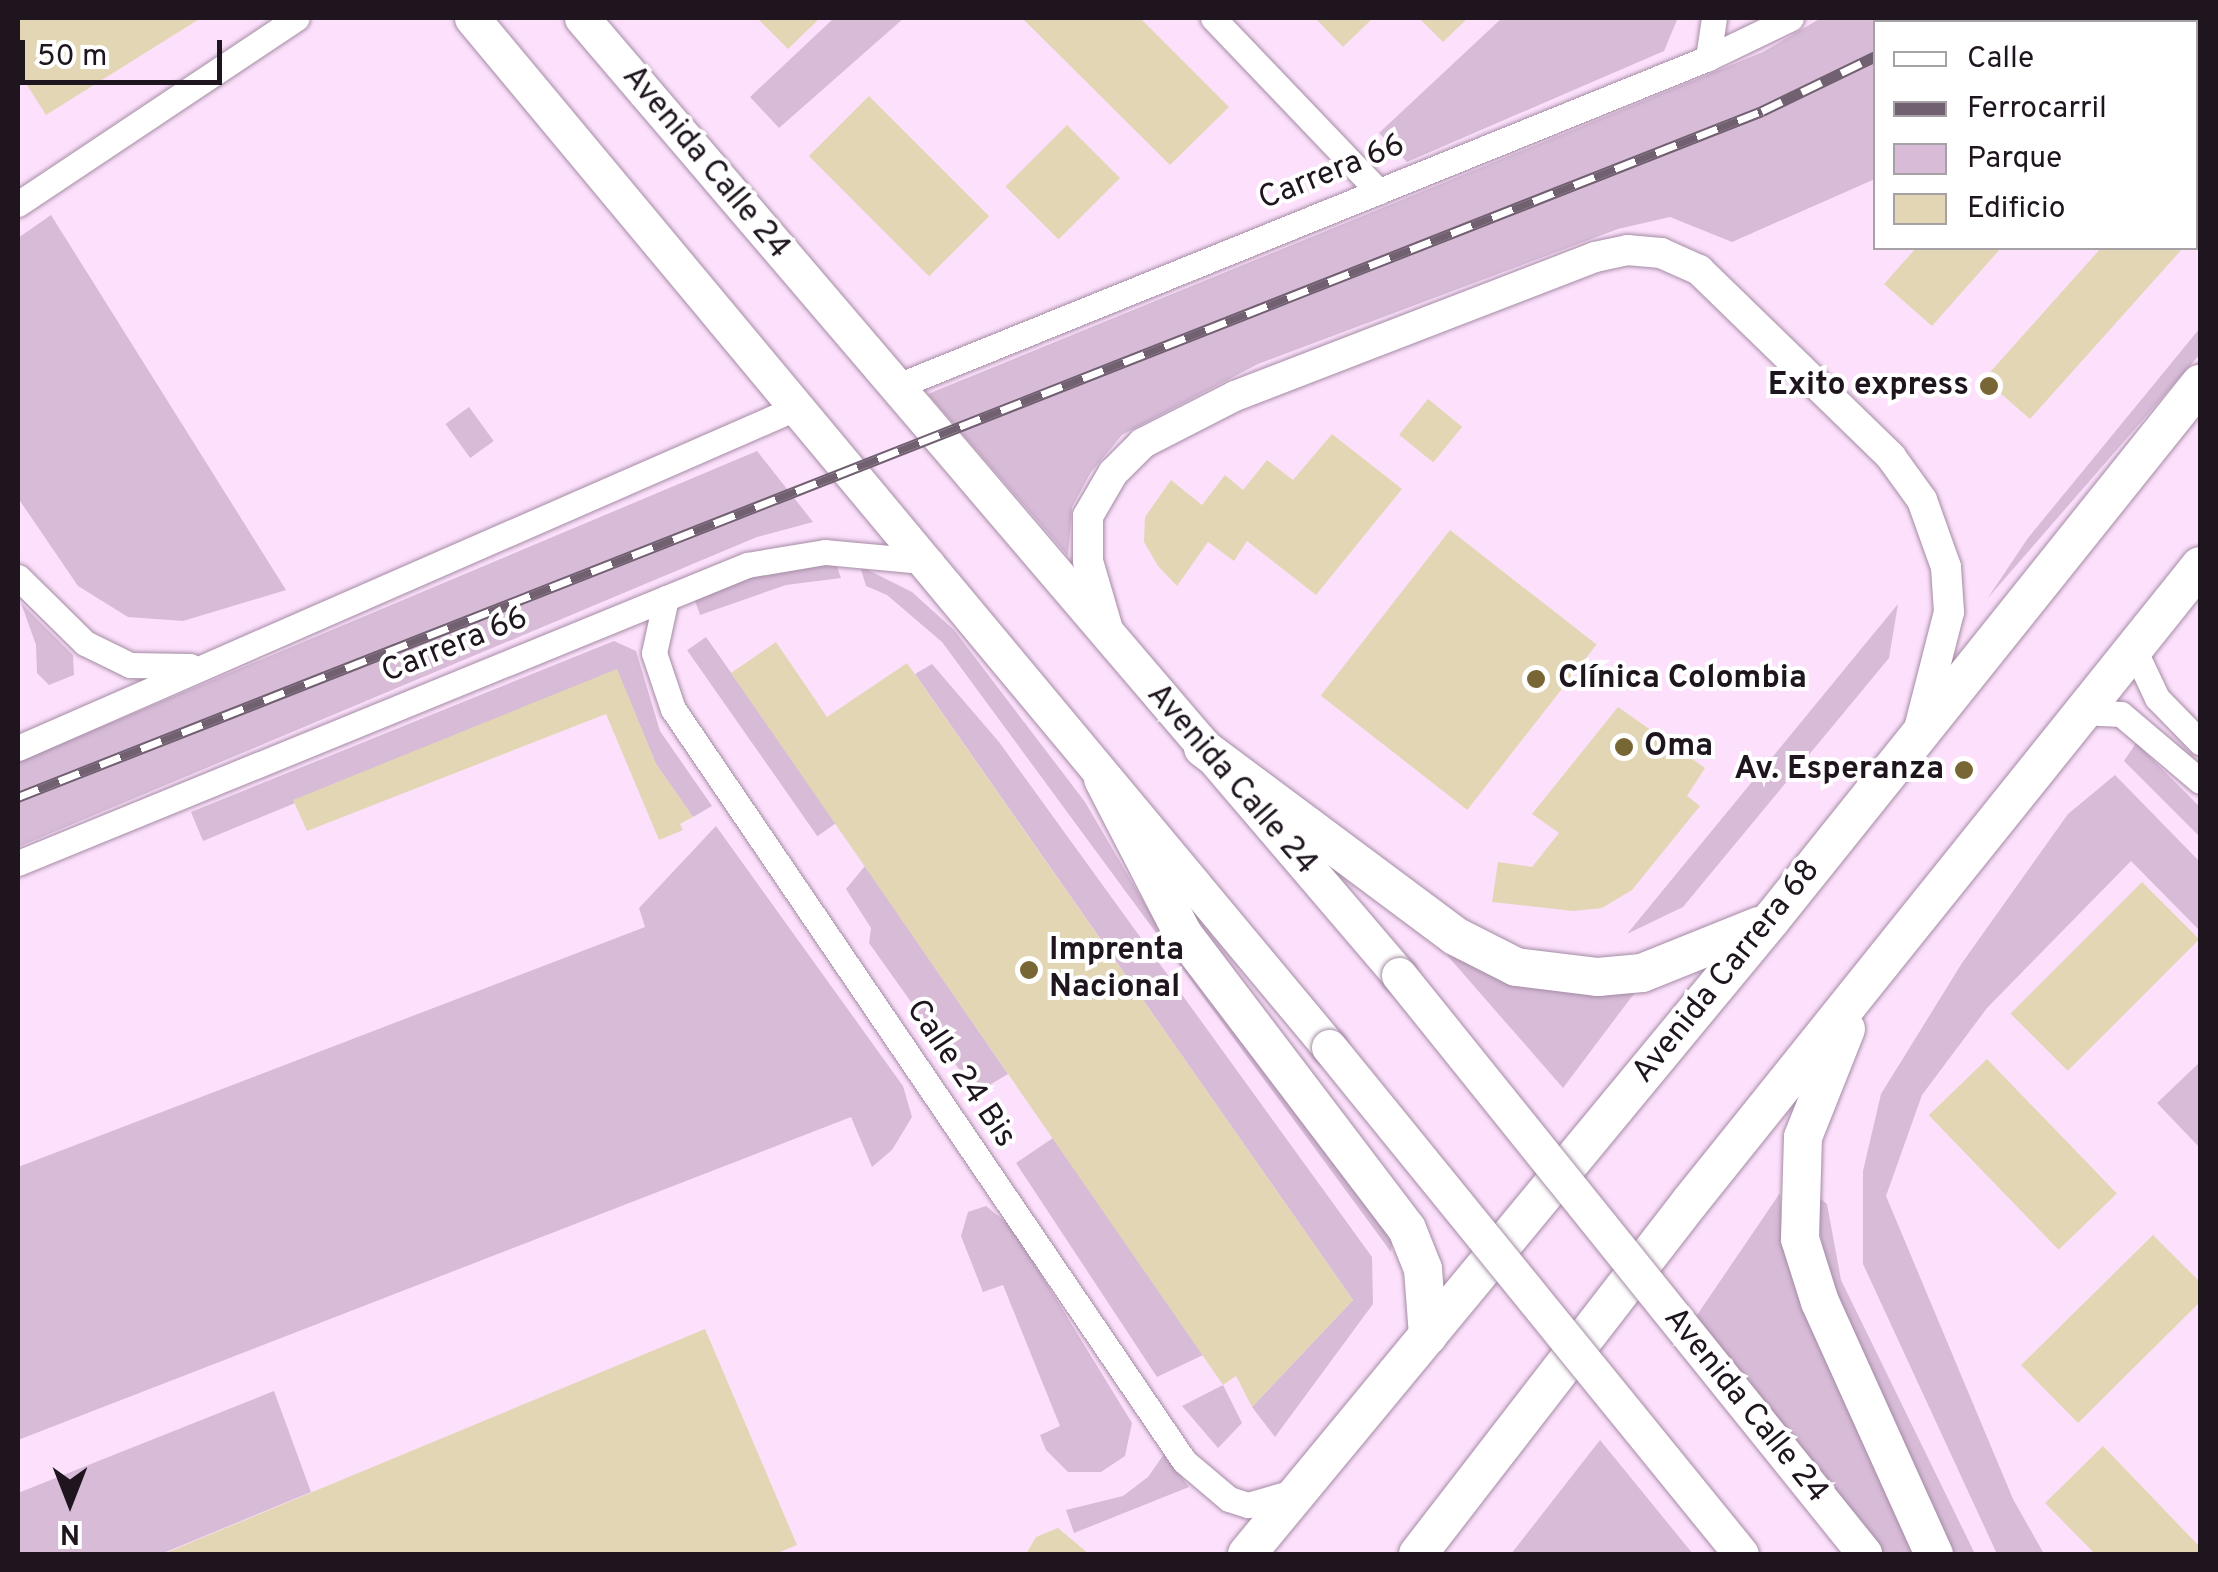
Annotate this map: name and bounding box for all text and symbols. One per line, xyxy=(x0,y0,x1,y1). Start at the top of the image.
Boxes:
scale bar xyxy=(25,20,228,82)
legend xyxy=(1873,20,2198,250)
text: 50 m xyxy=(37,39,107,76)
text: Calle xyxy=(1967,41,2034,78)
street label: Avenida Calle 24 xyxy=(613,59,797,267)
text: Ferrocarril xyxy=(1967,91,2107,128)
street label: Carrera 66 xyxy=(1254,126,1410,220)
text: Parque xyxy=(1967,141,2062,178)
text: Edificio xyxy=(1967,191,2065,228)
place label: Exito express xyxy=(1768,367,1969,405)
marker: Exito express xyxy=(1978,375,2000,397)
street label: Carrera 66 xyxy=(377,599,533,693)
place label: Clínica Colombia xyxy=(1558,660,1807,698)
marker: Clínica Colombia xyxy=(1523,666,1549,692)
street label: Avenida Calle 24 xyxy=(1138,677,1324,883)
place label: Oma xyxy=(1644,728,1713,766)
marker: Oma xyxy=(1613,736,1635,758)
place label: Av. Esperanza xyxy=(1734,751,1944,789)
marker: Av. Esperanza xyxy=(1953,759,1975,781)
street label: Avenida Carrera 68 xyxy=(1625,852,1829,1092)
place label: Imprenta Nacional xyxy=(1049,933,1184,1008)
marker: Imprenta Nacional xyxy=(1018,959,1040,981)
street label: Calle 24 Bis xyxy=(897,993,1023,1155)
street label: Avenida Calle 24 xyxy=(1654,1300,1836,1512)
north arrow xyxy=(20,1452,120,1552)
text: N xyxy=(60,1514,80,1550)

